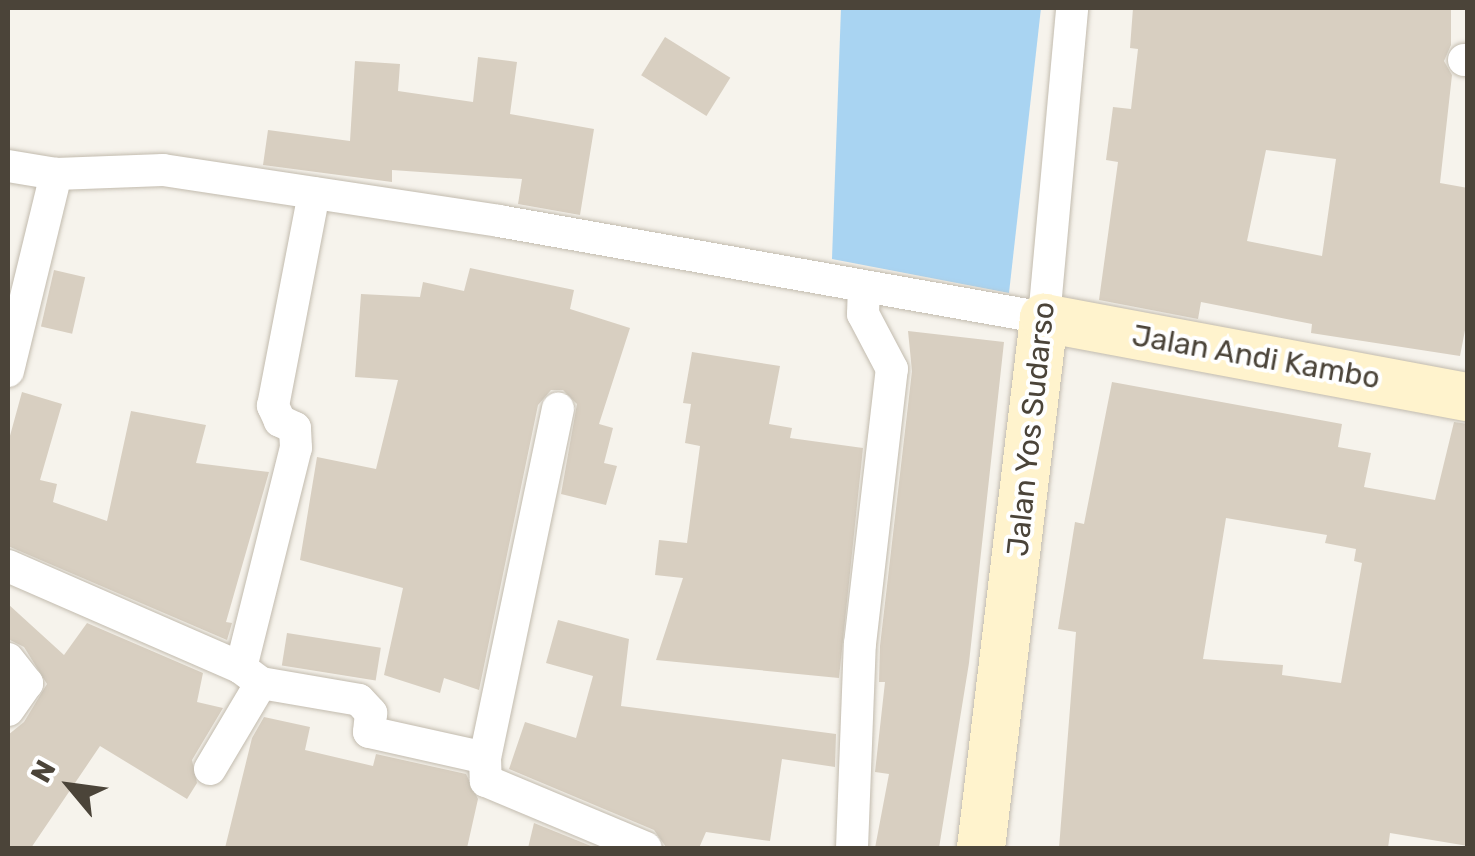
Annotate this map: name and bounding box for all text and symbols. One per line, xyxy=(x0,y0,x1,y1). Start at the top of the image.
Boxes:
street label: Jalan Yos Sudarso xyxy=(1000,300,1062,558)
street label: Jalan Andi Kambo xyxy=(1129,317,1383,397)
north arrow xyxy=(20,736,120,836)
text: N xyxy=(24,754,63,788)

